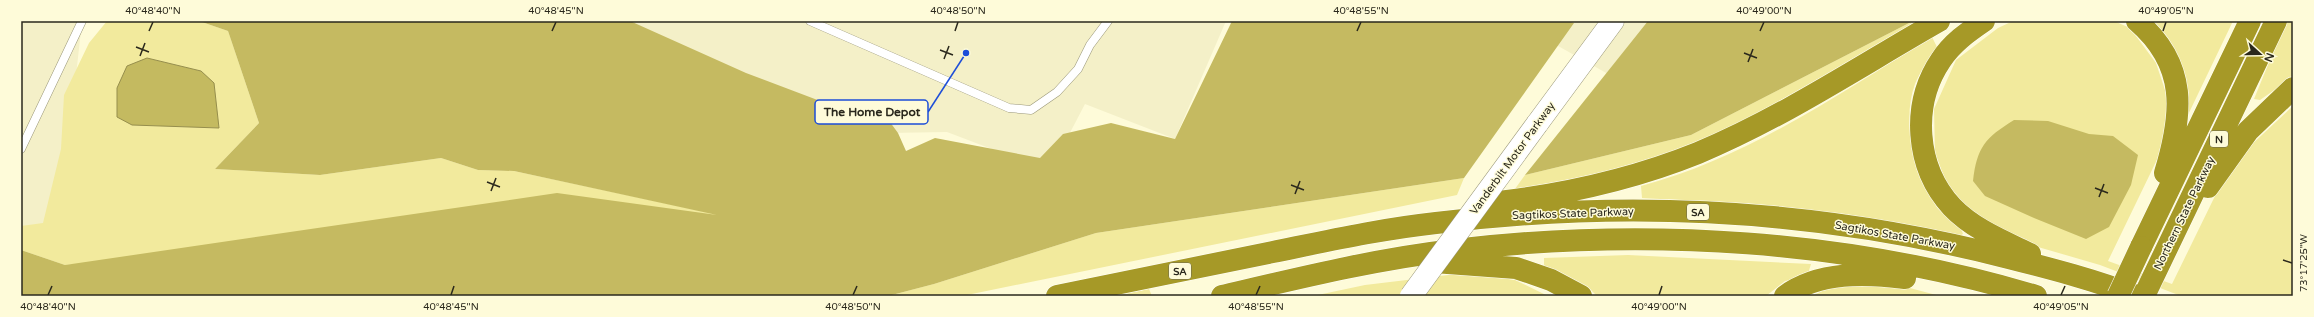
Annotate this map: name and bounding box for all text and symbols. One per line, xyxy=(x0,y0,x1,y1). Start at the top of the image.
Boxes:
text: 40°48'40"N xyxy=(125,5,181,17)
text: 40°48'45"N xyxy=(528,5,584,17)
text: 40°48'50"N xyxy=(930,5,986,17)
text: 40°48'55"N xyxy=(1333,5,1389,17)
text: 40°49'00"N xyxy=(1736,5,1792,17)
text: 40°49'05"N xyxy=(2138,5,2194,17)
north arrow xyxy=(2240,34,2280,74)
text: N xyxy=(2261,51,2277,64)
street label: Vanderbilt Motor Parkway xyxy=(1467,99,1558,217)
callout: The Home Depot xyxy=(815,100,928,124)
text: The Home Depot xyxy=(823,105,921,120)
road number: N xyxy=(2210,131,2228,147)
street label: Northern State Parkway xyxy=(2151,154,2218,272)
road number: SA xyxy=(1687,204,1709,220)
street label: Sagtikos State Parkway xyxy=(1512,205,1634,222)
street label: Sagtikos State Parkway xyxy=(1834,219,1956,252)
text: 73°17'25"W xyxy=(2298,234,2310,292)
road number: SA xyxy=(1169,263,1191,279)
text: 40°48'40"N xyxy=(20,301,76,313)
text: 40°48'45"N xyxy=(423,301,479,313)
text: 40°48'50"N xyxy=(825,301,881,313)
text: 40°48'55"N xyxy=(1228,301,1284,313)
text: 40°49'00"N xyxy=(1631,301,1687,313)
text: 40°49'05"N xyxy=(2033,301,2089,313)

